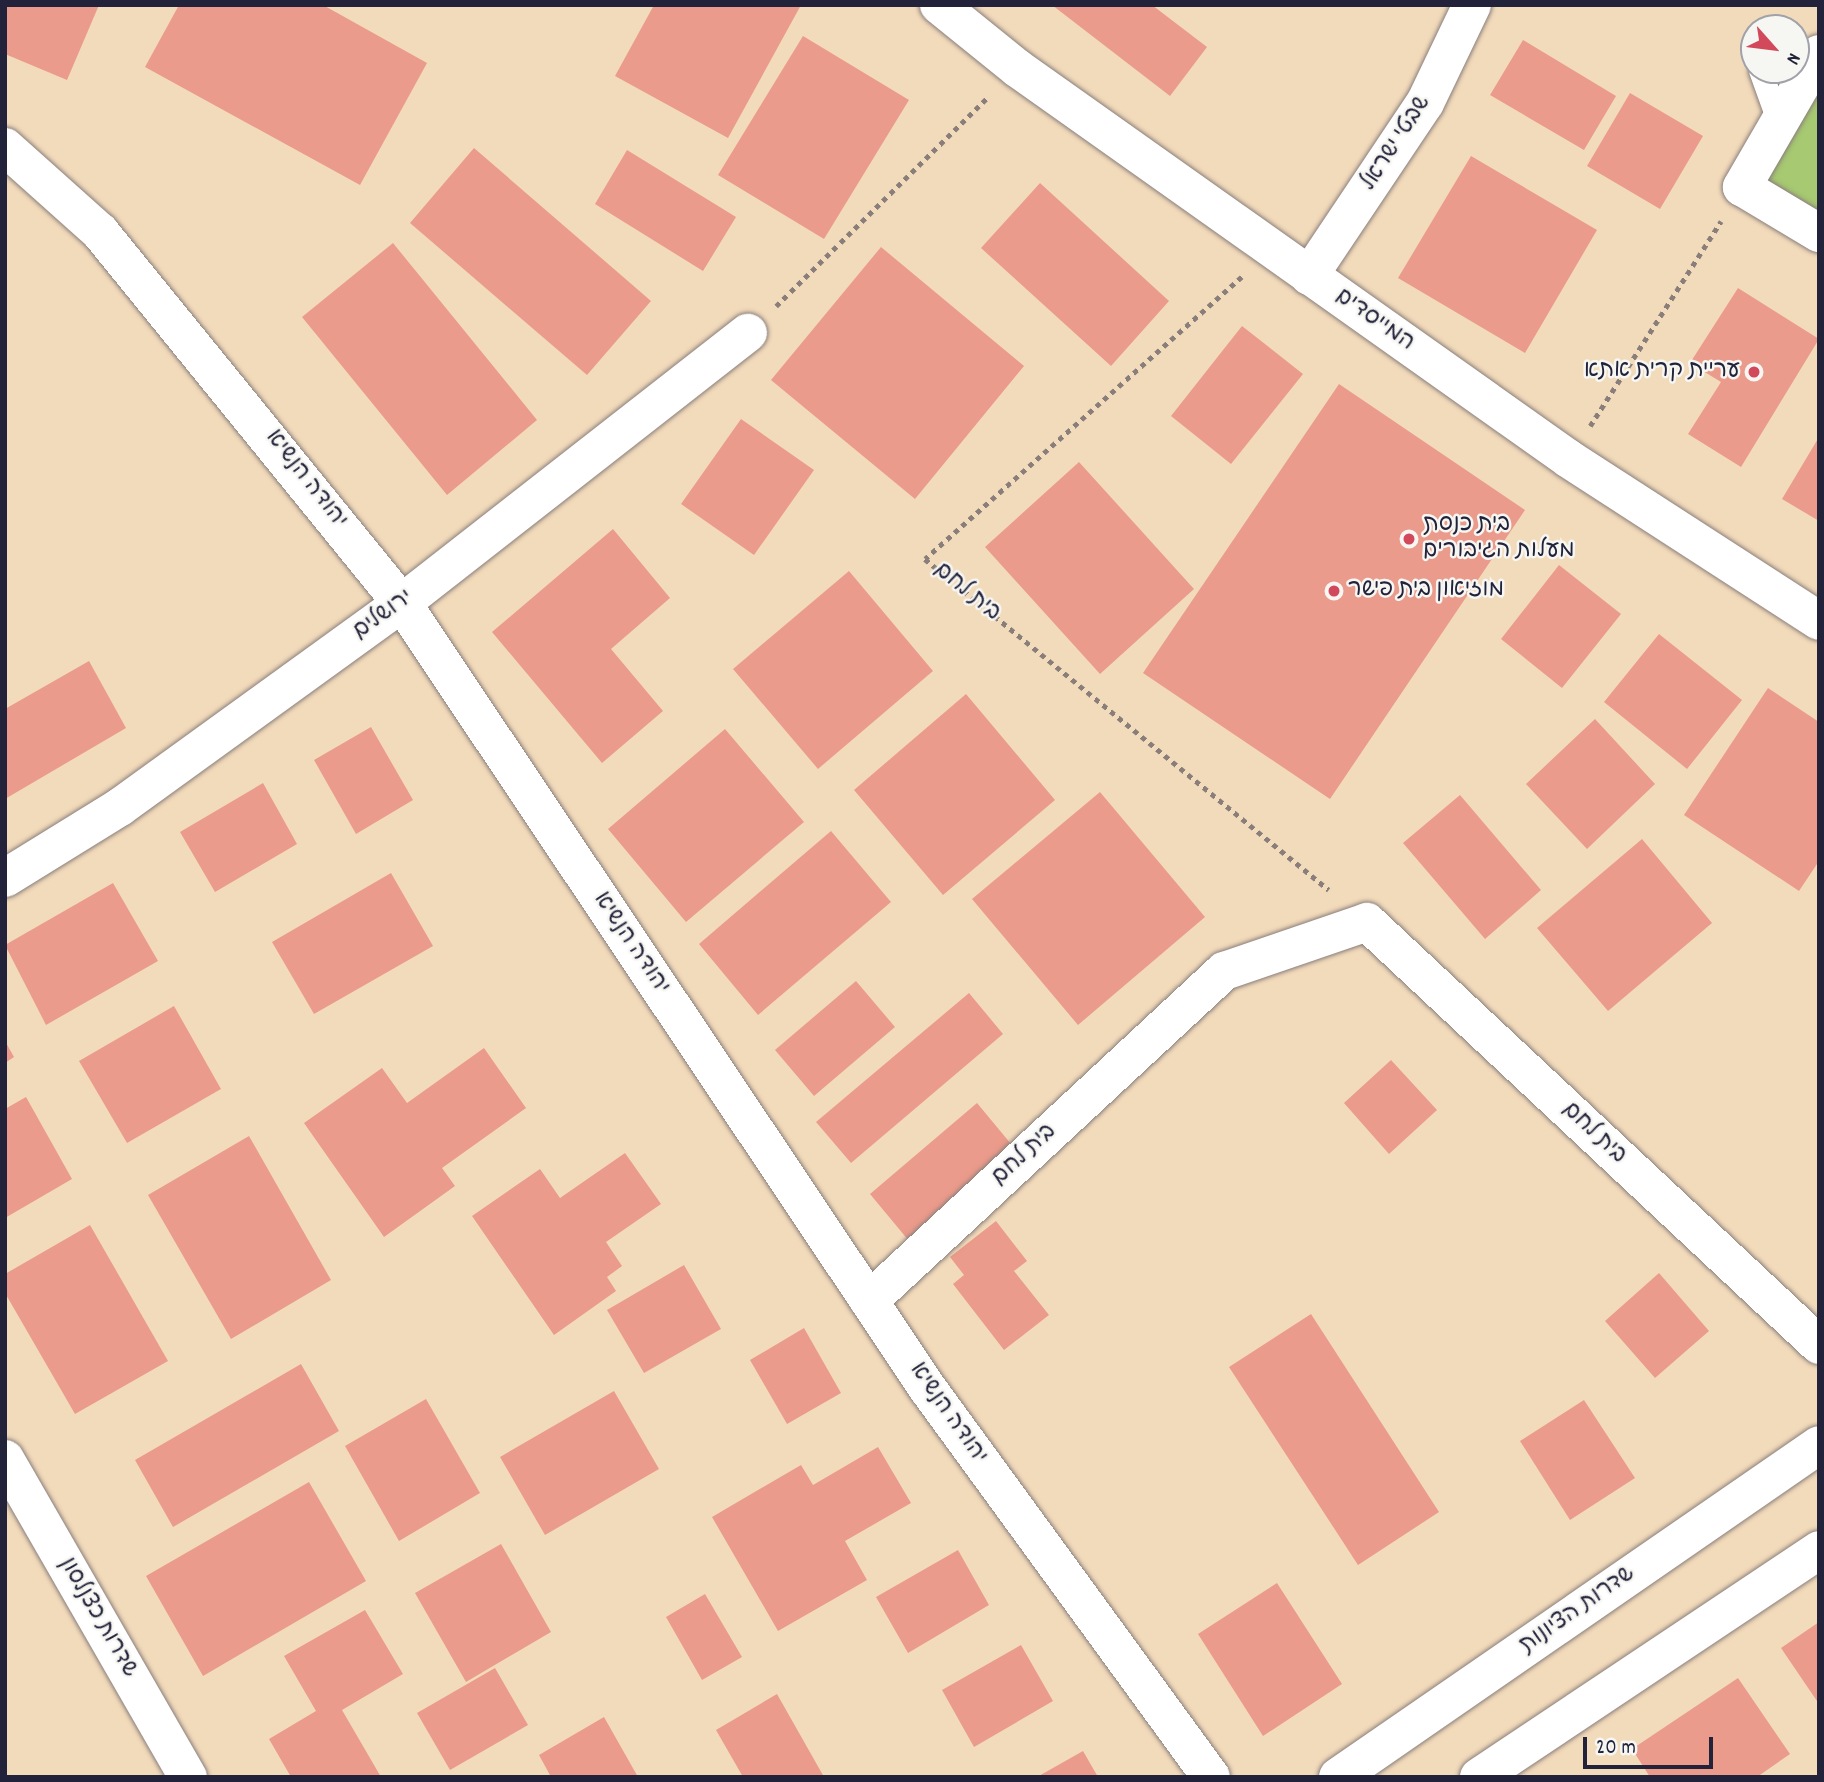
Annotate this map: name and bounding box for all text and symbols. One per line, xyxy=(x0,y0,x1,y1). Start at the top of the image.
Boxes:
north arrow xyxy=(1740,14,1810,84)
text: N xyxy=(1778,48,1806,69)
street label: שבטי ישראל xyxy=(1356,91,1438,197)
street label: המייסדים xyxy=(1329,284,1419,358)
place label: עריית קרית אתא xyxy=(1584,358,1740,386)
marker: עריית קרית אתא xyxy=(1746,364,1762,380)
street label: יהודה הנשיא xyxy=(258,425,352,535)
place label: בית כנסת מעלות הגיבורים xyxy=(1423,512,1575,566)
marker: בית כנסת מעלות הגיבורים xyxy=(1401,531,1417,547)
street label: בית לחם xyxy=(927,558,1005,628)
place label: מוזיאון בית פישר xyxy=(1348,577,1504,605)
marker: מוזיאון בית פישר xyxy=(1326,583,1342,599)
street label: ירושלים xyxy=(349,585,419,647)
street label: יהודה הנשיא xyxy=(586,888,674,1000)
street label: בית לחם xyxy=(1555,1097,1631,1171)
street label: בית לחם xyxy=(987,1119,1063,1193)
street label: יהודה הנשיא xyxy=(902,1358,992,1470)
street label: שדרות כצנלסון xyxy=(52,1553,142,1683)
street label: שדרות הציונות xyxy=(1515,1561,1641,1661)
scale bar xyxy=(1586,1722,1716,1766)
text: 20 m xyxy=(1596,1734,1636,1764)

